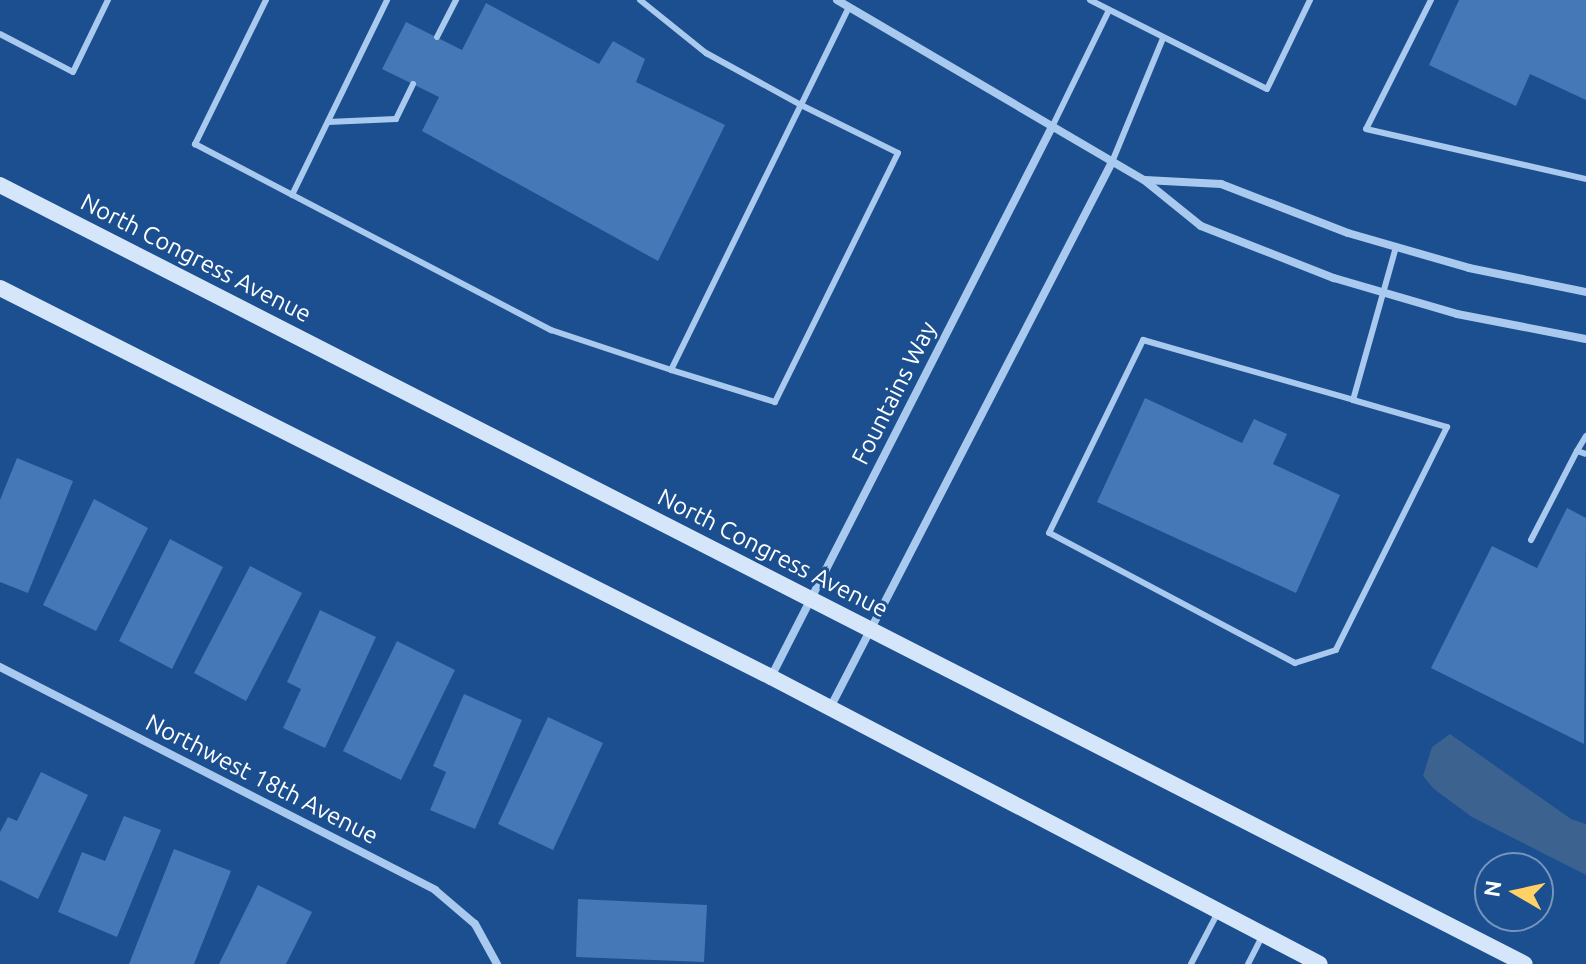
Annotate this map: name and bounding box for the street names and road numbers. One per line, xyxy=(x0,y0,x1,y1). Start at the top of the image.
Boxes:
street label: North Congress Avenue xyxy=(76,187,316,329)
street label: Fountains Way xyxy=(846,317,942,469)
street label: North Congress Avenue xyxy=(653,482,893,624)
street label: Northwest 18th Avenue xyxy=(141,708,383,850)

